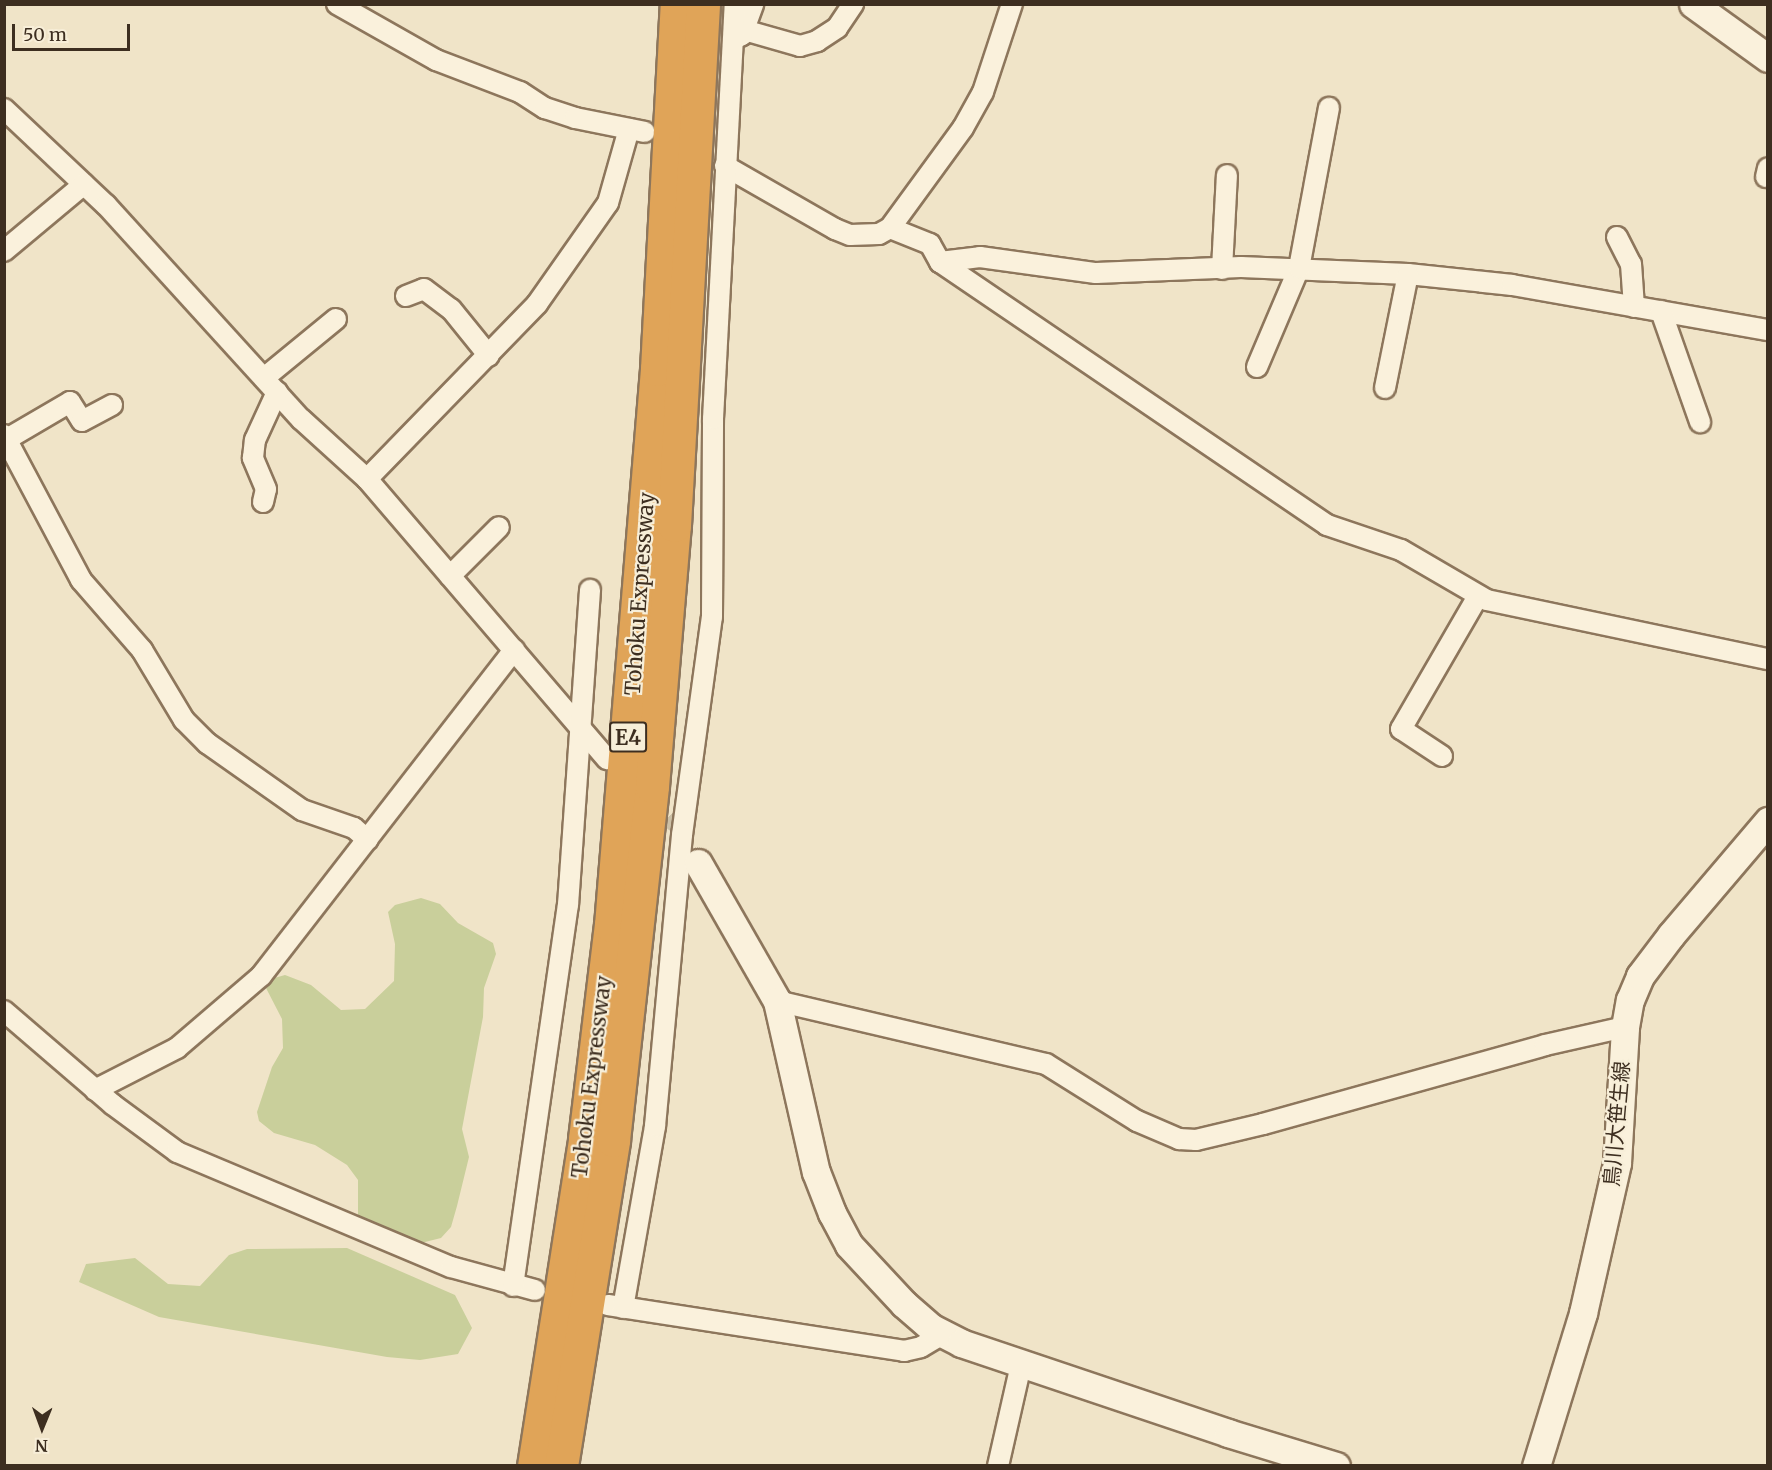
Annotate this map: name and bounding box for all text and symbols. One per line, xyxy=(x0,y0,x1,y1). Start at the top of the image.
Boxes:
scale bar xyxy=(15,12,134,50)
text: 50 m xyxy=(23,23,67,46)
street label: Tohoku Expressway xyxy=(620,492,660,696)
road number: E4 xyxy=(608,720,648,754)
street label: Tohoku Expressway xyxy=(567,974,617,1180)
street label: 鳥川大笹生線 xyxy=(1599,1060,1635,1188)
north arrow xyxy=(12,1398,72,1458)
text: N xyxy=(35,1436,48,1456)

